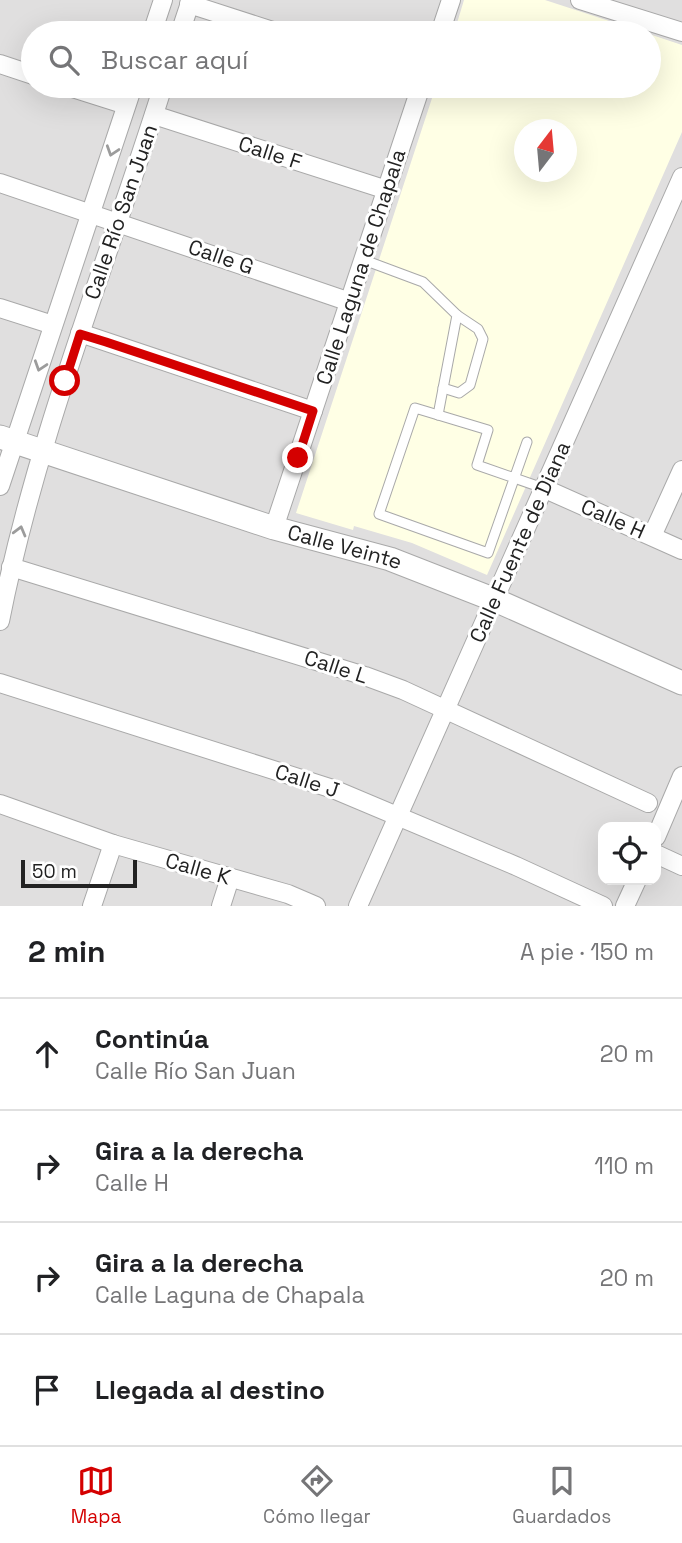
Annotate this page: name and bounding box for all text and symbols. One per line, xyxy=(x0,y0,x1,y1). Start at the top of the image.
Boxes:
search box xyxy=(21,21,661,98)
icon: search xyxy=(45,41,83,79)
text: Buscar aquí xyxy=(101,43,248,77)
north arrow xyxy=(514,119,577,182)
street label: Calle Río San Juan xyxy=(78,121,163,303)
street label: Calle F xyxy=(235,130,305,175)
one-way arrow xyxy=(105,144,120,156)
street label: Calle Laguna de Chapala xyxy=(310,146,411,388)
street label: Calle G xyxy=(185,233,257,280)
one-way arrow xyxy=(33,360,48,372)
route start xyxy=(49,365,80,396)
street label: Calle Fuente de Diana xyxy=(463,437,576,647)
route end xyxy=(282,442,313,473)
street label: Calle H xyxy=(577,492,650,545)
street label: Calle Veinte xyxy=(285,518,406,575)
one-way arrow xyxy=(12,525,26,537)
street label: Calle L xyxy=(301,644,371,689)
street label: Calle J xyxy=(272,757,343,804)
map controls xyxy=(598,822,661,885)
button: locate xyxy=(598,822,661,885)
street label: Calle K xyxy=(162,846,234,891)
scale bar xyxy=(21,857,136,889)
text: 50 m xyxy=(32,859,77,884)
text: 2 min xyxy=(28,932,106,971)
text: A pie · 150 m xyxy=(520,937,654,967)
text: Continúa xyxy=(95,1022,209,1056)
icon: ahead xyxy=(28,1035,66,1073)
text: 20 m xyxy=(600,1039,654,1069)
text: Calle Río San Juan xyxy=(95,1056,296,1086)
text: Gira a la derecha xyxy=(95,1134,304,1168)
icon: right xyxy=(28,1147,66,1185)
text: 110 m xyxy=(594,1151,654,1181)
text: Calle H xyxy=(95,1168,169,1198)
text: Gira a la derecha xyxy=(95,1246,304,1280)
icon: right xyxy=(28,1259,66,1297)
text: 20 m xyxy=(600,1263,654,1293)
text: Calle Laguna de Chapala xyxy=(95,1280,365,1310)
icon: arrive xyxy=(28,1371,66,1409)
text: Llegada al destino xyxy=(95,1373,325,1407)
tab: Mapa xyxy=(71,1462,121,1529)
tab: Cómo llegar xyxy=(263,1462,371,1529)
tab: Guardados xyxy=(512,1462,611,1529)

